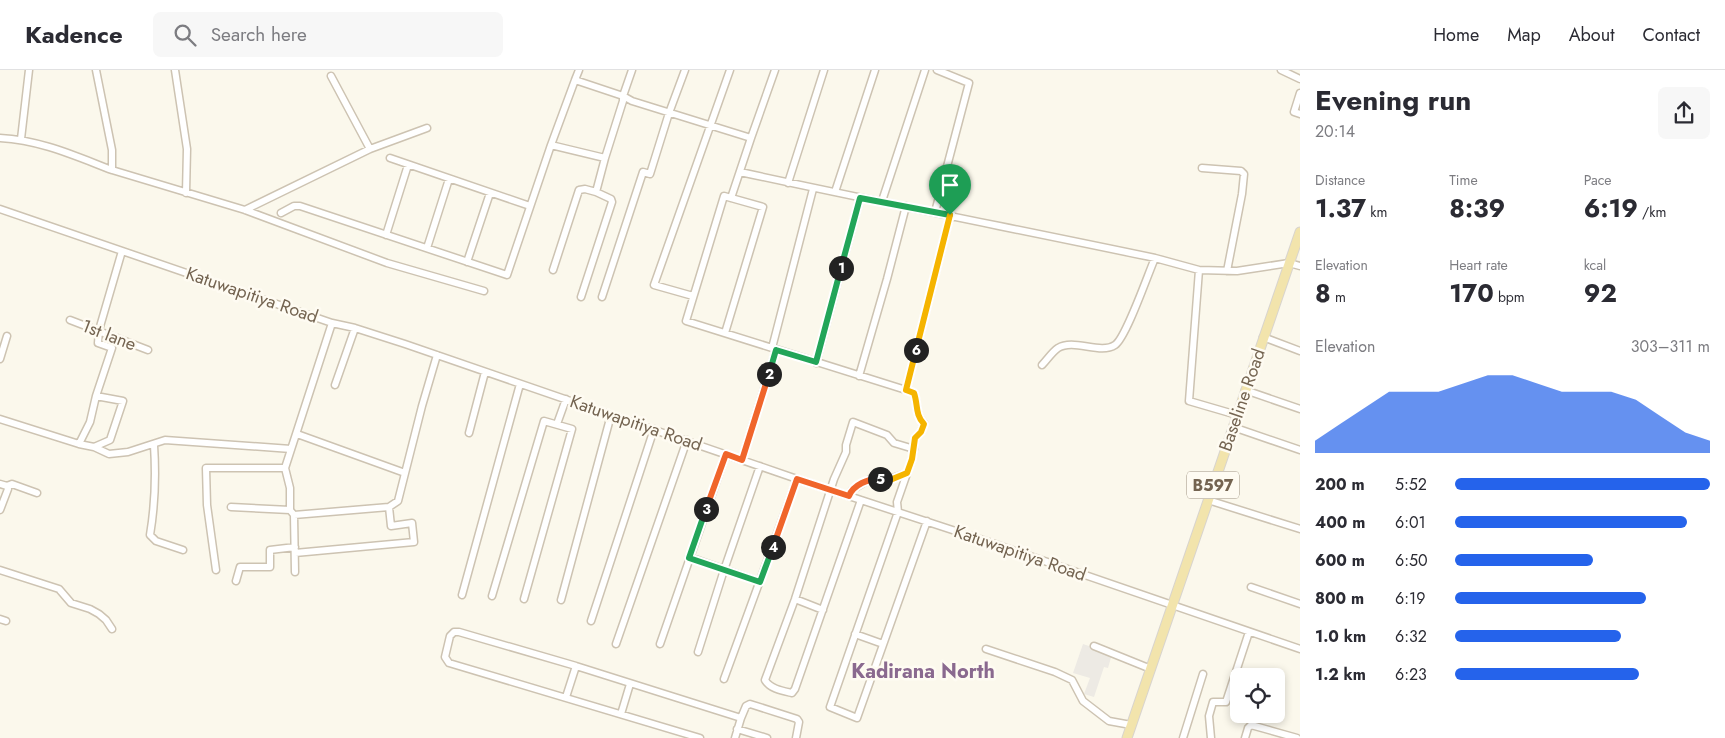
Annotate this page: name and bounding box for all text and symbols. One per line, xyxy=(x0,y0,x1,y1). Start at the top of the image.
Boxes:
search box xyxy=(153,12,503,57)
text: Kadence xyxy=(25,17,123,52)
icon: search xyxy=(171,21,199,49)
text: Search here xyxy=(211,21,307,48)
text: Home xyxy=(1433,22,1479,48)
text: Map xyxy=(1507,22,1541,48)
text: About xyxy=(1569,22,1614,48)
text: Contact xyxy=(1642,22,1700,48)
text: Evening run xyxy=(1315,80,1471,121)
button: share xyxy=(1658,87,1710,139)
text: 20:14 xyxy=(1315,120,1355,143)
pin xyxy=(929,164,971,215)
text: Distance xyxy=(1315,170,1365,190)
text: Time xyxy=(1449,170,1478,190)
text: Pace xyxy=(1584,170,1612,190)
icon: arrive xyxy=(936,171,964,199)
text: 1.37 xyxy=(1315,190,1366,226)
text: 8:39 xyxy=(1449,190,1505,226)
text: 6:19 xyxy=(1584,190,1638,226)
text: km xyxy=(1366,202,1387,222)
text: /km xyxy=(1638,202,1666,222)
text: Elevation xyxy=(1315,255,1368,275)
text: Heart rate xyxy=(1449,255,1508,275)
text: kcal xyxy=(1584,255,1606,275)
pin: 1 xyxy=(828,256,854,280)
text: 1 xyxy=(838,258,845,278)
street label: Katuwapitiya Road xyxy=(182,260,322,330)
text: 8 xyxy=(1315,275,1331,311)
text: 170 xyxy=(1449,275,1494,311)
text: 92 xyxy=(1584,275,1617,311)
text: m xyxy=(1331,287,1346,307)
text: bpm xyxy=(1494,287,1525,307)
street label: 1st lane xyxy=(78,313,140,357)
text: Elevation xyxy=(1315,335,1375,358)
text: 303–311 m xyxy=(1631,335,1710,358)
pin: 6 xyxy=(904,338,928,362)
text: 6 xyxy=(912,340,921,360)
street label: Baseline Road xyxy=(1212,345,1272,455)
pin: 2 xyxy=(756,362,782,386)
text: 2 xyxy=(765,364,774,384)
street label: Katuwapitiya Road xyxy=(566,388,706,458)
pin: 5 xyxy=(868,466,892,492)
text: 5 xyxy=(876,469,885,489)
road number: B597 xyxy=(1187,472,1239,498)
text: 200 m xyxy=(1315,473,1365,496)
text: 5:52 xyxy=(1395,473,1427,496)
pin: 3 xyxy=(694,496,718,522)
text: 3 xyxy=(702,499,711,519)
text: 400 m xyxy=(1315,511,1365,534)
text: 6:01 xyxy=(1395,511,1426,534)
street label: Katuwapitiya Road xyxy=(950,518,1090,588)
pin: 4 xyxy=(760,534,786,560)
text: 4 xyxy=(769,537,778,557)
text: 600 m xyxy=(1315,549,1365,572)
text: 6:50 xyxy=(1395,549,1428,572)
text: 800 m xyxy=(1315,587,1364,610)
text: 6:19 xyxy=(1395,587,1425,610)
text: 1.0 km xyxy=(1315,625,1366,648)
text: 6:32 xyxy=(1395,625,1427,648)
district label: Kadirana North xyxy=(851,657,995,686)
text: 1.2 km xyxy=(1315,663,1366,686)
text: 6:23 xyxy=(1395,663,1427,686)
map controls xyxy=(1230,668,1285,723)
button: locate xyxy=(1230,668,1285,723)

